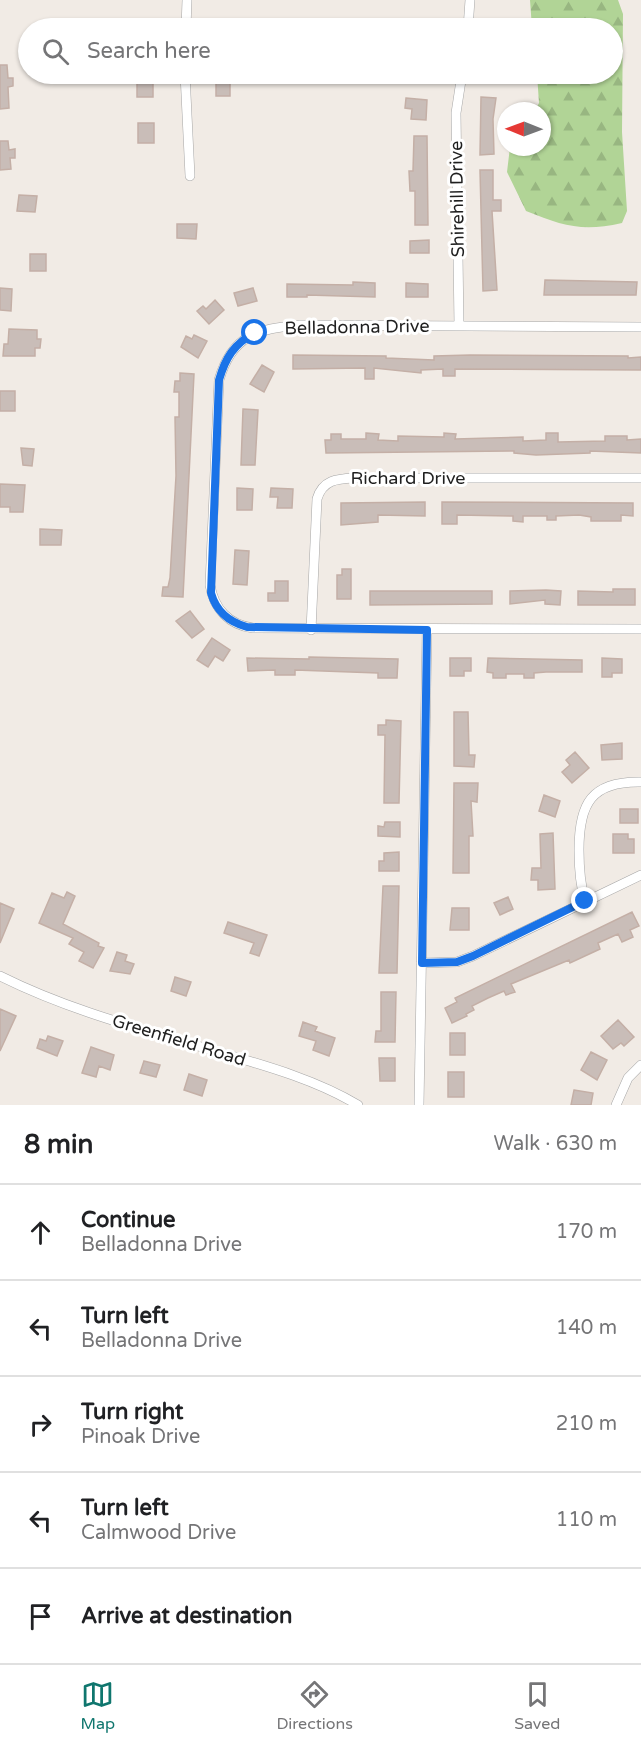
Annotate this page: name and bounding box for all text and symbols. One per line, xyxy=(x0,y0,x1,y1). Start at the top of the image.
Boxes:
search box xyxy=(18,18,623,84)
icon: search xyxy=(39,35,72,68)
text: Search here xyxy=(87,38,211,64)
north arrow xyxy=(497,102,551,156)
street label: Shirehill Drive xyxy=(445,141,469,257)
street label: Belladonna Drive xyxy=(284,315,430,339)
route start xyxy=(241,319,267,345)
street label: Richard Drive xyxy=(351,467,465,489)
route end xyxy=(571,887,597,913)
street label: Greenfield Road xyxy=(109,1009,249,1071)
text: 8 min xyxy=(24,1129,93,1160)
text: Walk · 630 m xyxy=(494,1132,617,1156)
text: Continue xyxy=(81,1207,176,1233)
icon: ahead xyxy=(24,1216,57,1249)
text: 170 m xyxy=(556,1220,617,1244)
text: Belladonna Drive xyxy=(81,1233,242,1257)
text: Turn left xyxy=(81,1303,169,1329)
icon: left xyxy=(24,1312,57,1345)
text: 140 m xyxy=(556,1316,617,1340)
text: Belladonna Drive xyxy=(81,1329,242,1353)
text: Turn right xyxy=(81,1399,183,1425)
icon: right xyxy=(24,1408,57,1441)
text: 210 m xyxy=(556,1412,617,1436)
text: Pinoak Drive xyxy=(81,1425,200,1449)
text: Turn left xyxy=(81,1495,169,1521)
icon: left xyxy=(24,1504,57,1537)
text: 110 m xyxy=(556,1508,617,1532)
text: Calmwood Drive xyxy=(81,1521,236,1545)
icon: arrive xyxy=(24,1600,57,1633)
text: Arrive at destination xyxy=(81,1603,292,1629)
tab: Map xyxy=(81,1678,115,1734)
tab: Directions xyxy=(276,1678,353,1734)
tab: Saved xyxy=(514,1678,560,1734)

